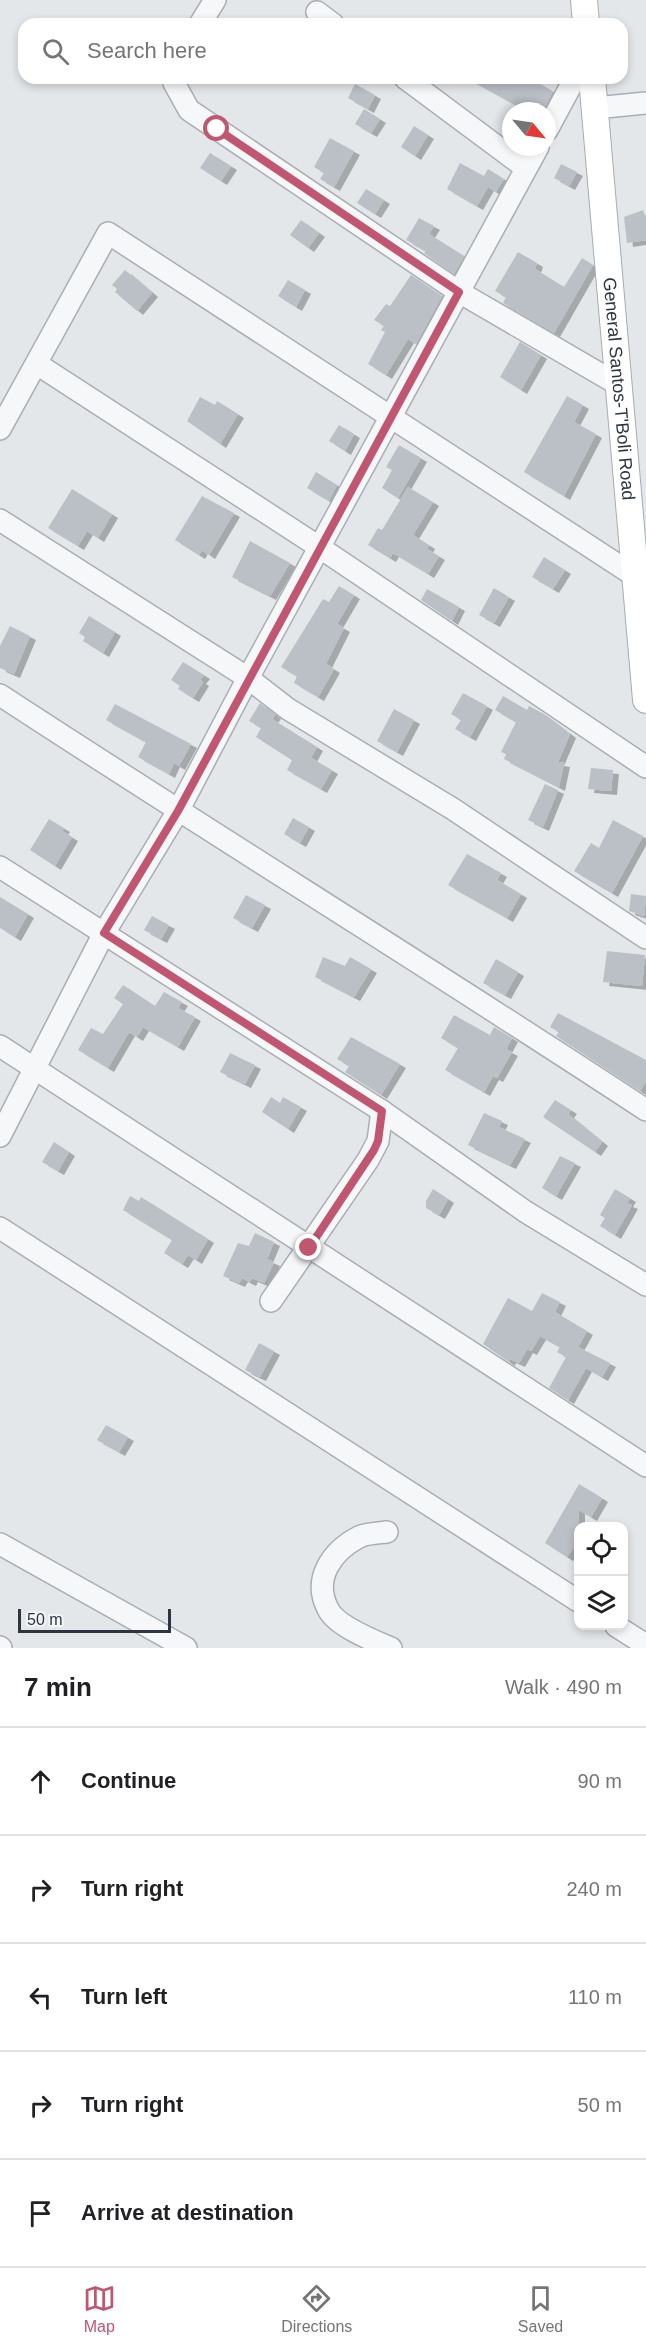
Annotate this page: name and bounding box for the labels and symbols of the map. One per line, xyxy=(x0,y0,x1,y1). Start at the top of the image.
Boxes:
north arrow xyxy=(502,102,556,156)
route start xyxy=(203,115,229,141)
street label: General Santos-T'Boli Road xyxy=(599,277,639,501)
route end xyxy=(295,1234,321,1260)
scale bar xyxy=(18,1606,171,1634)

